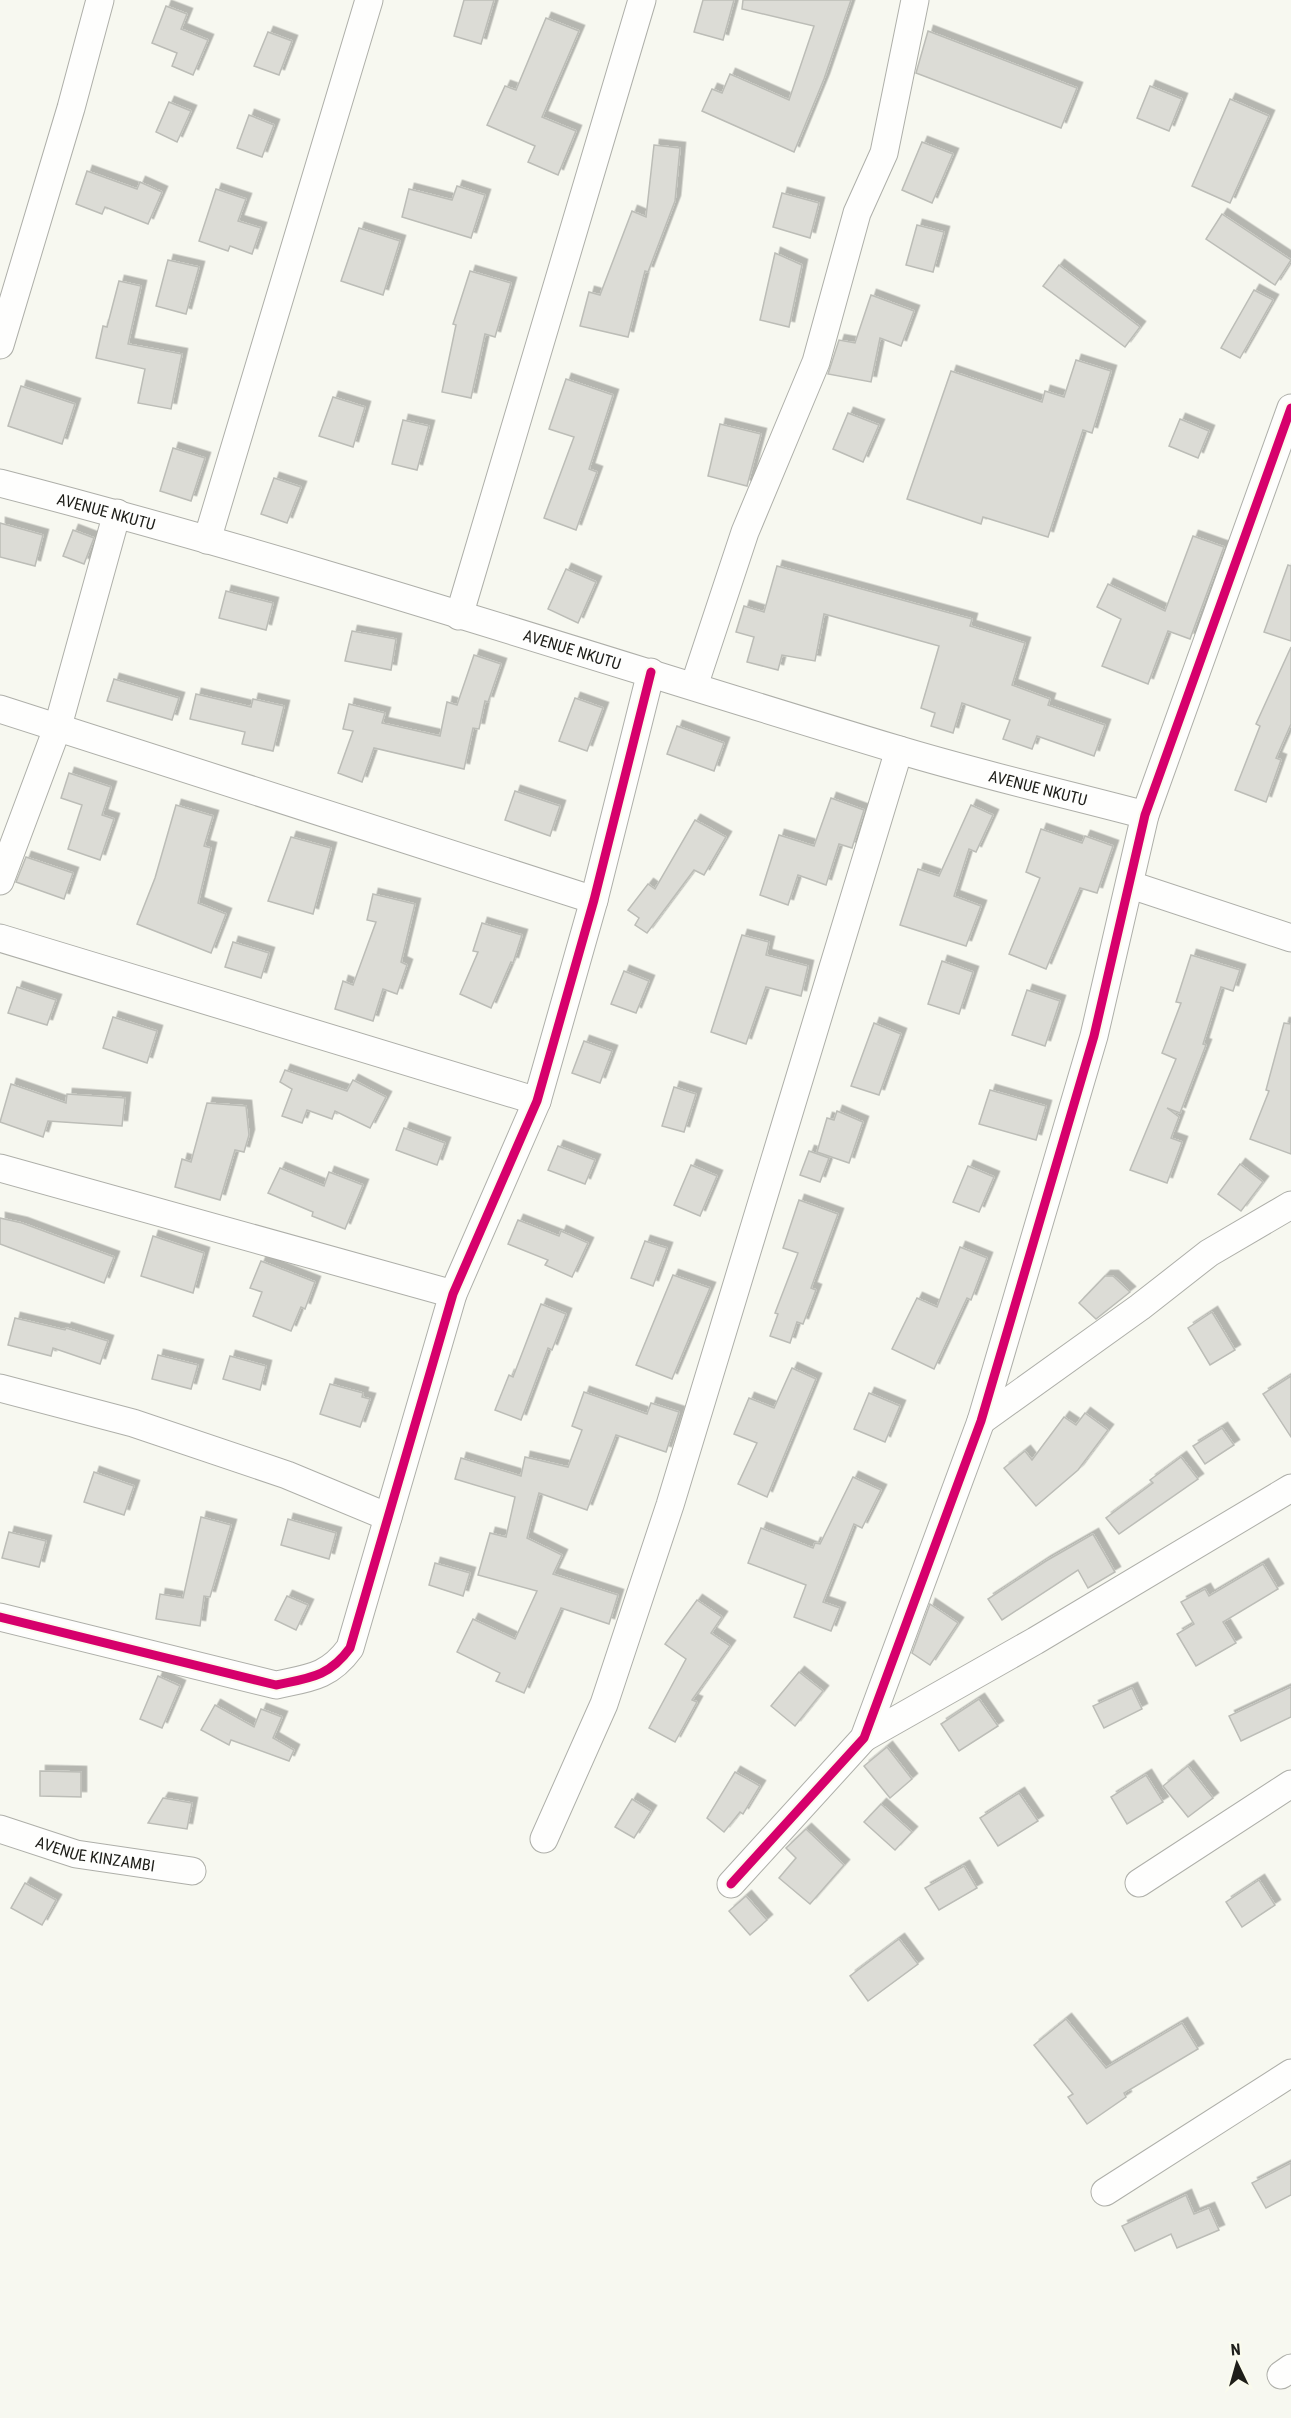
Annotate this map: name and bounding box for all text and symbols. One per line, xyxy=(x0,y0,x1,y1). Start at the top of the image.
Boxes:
street label: AVENUE NKUTU xyxy=(55,489,157,534)
street label: AVENUE NKUTU xyxy=(521,626,623,674)
street label: AVENUE NKUTU xyxy=(987,766,1089,810)
street label: AVENUE KINZAMBI xyxy=(33,1832,156,1875)
north arrow xyxy=(1207,2334,1267,2394)
text: N xyxy=(1230,2340,1241,2359)

